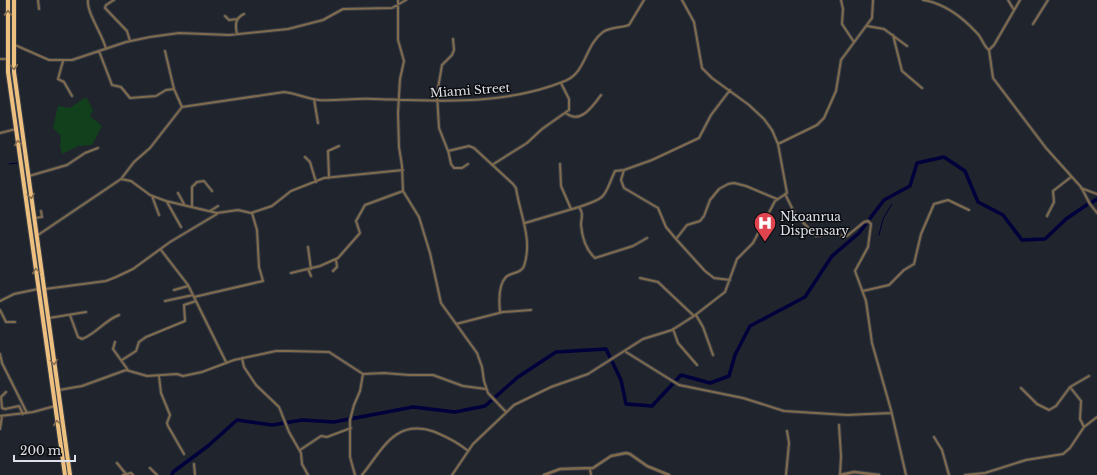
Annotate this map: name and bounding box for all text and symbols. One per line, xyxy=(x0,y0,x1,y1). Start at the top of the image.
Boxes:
one-way arrow xyxy=(3,10,12,16)
one-way arrow xyxy=(10,64,18,70)
street label: Miami Street xyxy=(429,80,511,100)
one-way arrow xyxy=(14,140,23,146)
one-way arrow xyxy=(26,193,35,199)
place label: Nkoanrua Dispensary xyxy=(780,209,849,238)
hospital icon: Nkoanrua Dispensary xyxy=(752,210,778,243)
one-way arrow xyxy=(32,268,41,274)
one-way arrow xyxy=(49,358,58,365)
one-way arrow xyxy=(53,420,62,426)
scale bar xyxy=(14,437,75,463)
text: 200 m xyxy=(20,443,61,458)

